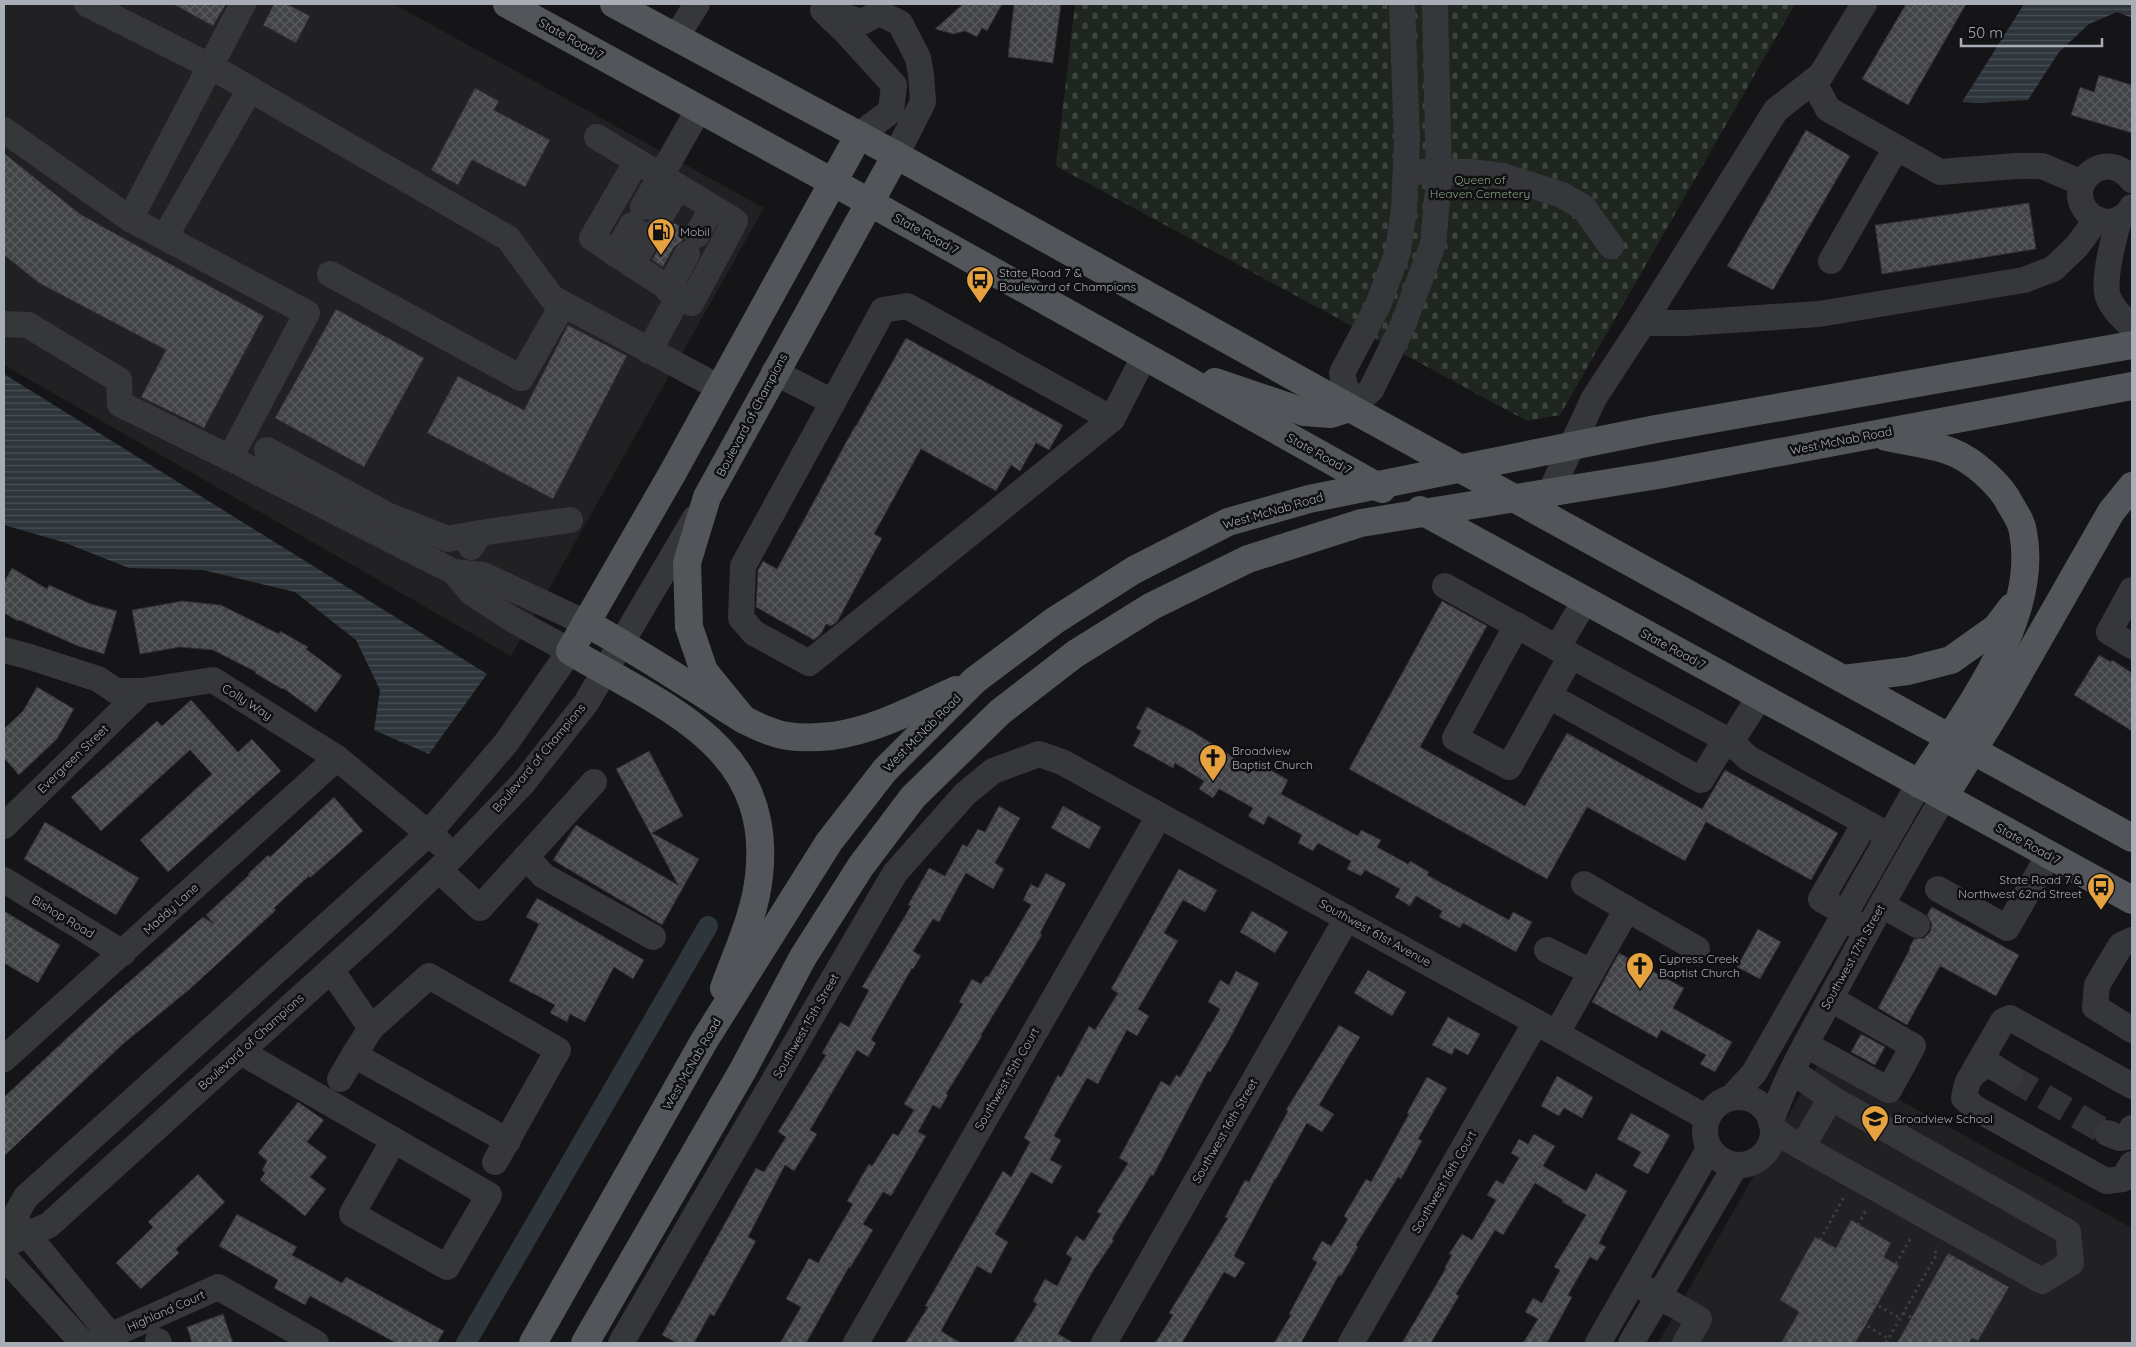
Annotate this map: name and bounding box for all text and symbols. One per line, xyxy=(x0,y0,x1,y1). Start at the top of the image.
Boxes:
street label: State Road 7 xyxy=(536,15,606,62)
scale bar xyxy=(1961,15,2102,47)
text: 50 m xyxy=(1968,23,2003,42)
park label: Queen of Heaven Cemetery xyxy=(1430,172,1530,201)
street label: State Road 7 xyxy=(891,210,961,257)
fuel station icon: Mobil xyxy=(646,217,676,256)
place label: Mobil xyxy=(680,224,710,239)
bus stop icon: State Road 7 & Boulevard of Champions xyxy=(965,265,995,304)
place label: State Road 7 & Boulevard of Champions xyxy=(999,265,1136,294)
street label: Boulevard of Champions xyxy=(713,350,791,479)
street label: West McNab Road xyxy=(1789,423,1893,458)
street label: State Road 7 xyxy=(1284,430,1354,477)
street label: West McNab Road xyxy=(1221,489,1325,532)
street label: State Road 7 xyxy=(1638,625,1708,672)
street label: Colly Way xyxy=(220,680,275,723)
street label: West McNab Road xyxy=(880,691,964,775)
street label: Boulevard of Champions xyxy=(489,700,589,815)
street label: Evergreen Street xyxy=(34,721,111,796)
church icon: Broadview Baptist Church xyxy=(1198,743,1228,782)
place label: Broadview Baptist Church xyxy=(1232,743,1313,772)
street label: State Road 7 xyxy=(1993,820,2063,867)
place label: State Road 7 & Northwest 62nd Street xyxy=(1958,872,2082,901)
bus stop icon: State Road 7 & Northwest 62nd Street xyxy=(2086,872,2116,911)
street label: Maddy Lane xyxy=(140,880,202,937)
street label: Bishop Road xyxy=(29,892,97,941)
street label: Southwest 61st Avenue xyxy=(1317,896,1434,970)
street label: Southwest 17th Street xyxy=(1817,901,1888,1012)
church icon: Cypress Creek Baptist Church xyxy=(1625,951,1655,990)
place label: Cypress Creek Baptist Church xyxy=(1659,951,1740,980)
street label: Southwest 15th Street xyxy=(769,971,842,1081)
street label: Boulevard of Champions xyxy=(195,990,307,1093)
street label: West McNab Road xyxy=(659,1015,724,1112)
street label: Southwest 15th Court xyxy=(971,1025,1042,1133)
street label: Southwest 16th Street xyxy=(1188,1076,1261,1186)
school or university icon: Broadview School xyxy=(1860,1104,1890,1143)
place label: Broadview School xyxy=(1894,1111,1993,1126)
street label: Southwest 16th Court xyxy=(1408,1128,1479,1236)
street label: Highland Court xyxy=(125,1287,207,1334)

